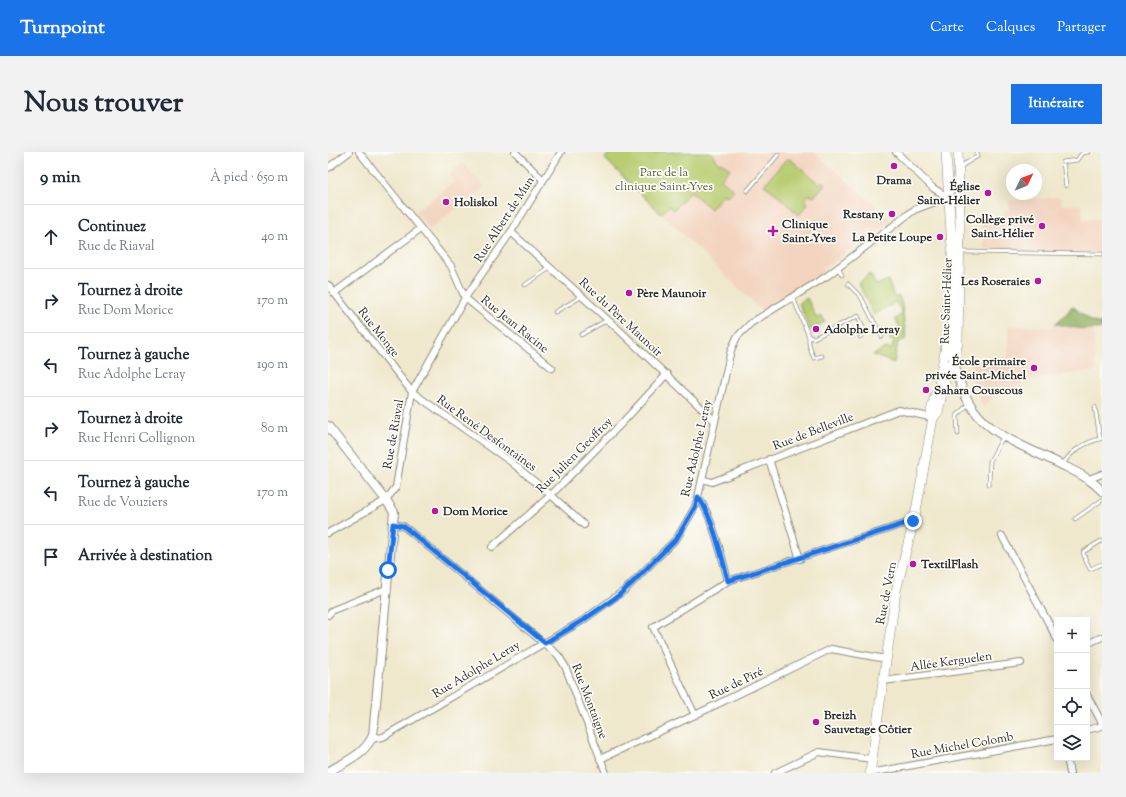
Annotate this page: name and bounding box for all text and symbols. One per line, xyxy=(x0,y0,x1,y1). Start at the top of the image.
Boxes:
text: Turnpoint xyxy=(20,15,105,42)
text: Carte xyxy=(930,18,964,38)
text: Calques xyxy=(986,18,1035,38)
text: Partager xyxy=(1057,18,1106,38)
text: Nous trouver xyxy=(24,84,183,124)
button: Itinéraire xyxy=(1011,84,1102,124)
marker: Drama xyxy=(889,161,899,171)
park label: Parc de la clinique Saint-Yves xyxy=(615,164,713,196)
north arrow xyxy=(1006,164,1042,200)
text: 9 min xyxy=(40,166,81,190)
text: À pied · 650 m xyxy=(210,169,288,187)
place label: Drama xyxy=(876,172,912,190)
street label: Rue Albert de Mun xyxy=(470,173,539,266)
place label: Église Saint-Hélier xyxy=(917,178,980,210)
marker: Église Saint-Hélier xyxy=(983,188,993,198)
place label: Holiskol xyxy=(453,194,498,212)
marker: Holiskol xyxy=(441,197,451,207)
place label: Restany xyxy=(842,206,884,224)
marker: Restany xyxy=(887,209,897,219)
place label: Collège privé Saint-Hélier xyxy=(966,211,1034,243)
place label: Clinique Saint-Yves xyxy=(782,216,836,248)
text: Continuez xyxy=(78,217,146,238)
marker: Collège privé Saint-Hélier xyxy=(1037,221,1047,231)
marker: Clinique Saint-Yves xyxy=(767,225,779,237)
icon: ahead xyxy=(40,226,62,248)
text: 40 m xyxy=(261,228,288,246)
place label: La Petite Loupe xyxy=(851,229,932,247)
marker: La Petite Loupe xyxy=(935,232,945,242)
text: Rue de Riaval xyxy=(78,238,155,256)
street label: Rue Saint-Hélier xyxy=(936,257,958,345)
place label: Les Roseraies xyxy=(960,273,1030,291)
street label: Rue du Père Maunoir xyxy=(574,274,667,362)
marker: Les Roseraies xyxy=(1033,276,1043,286)
text: Tournez à droite xyxy=(78,281,183,302)
place label: Père Maunoir xyxy=(636,285,707,303)
marker: Père Maunoir xyxy=(624,288,634,298)
icon: right xyxy=(40,290,62,312)
text: 170 m xyxy=(257,292,288,310)
street label: Rue Jean Racine xyxy=(476,292,553,358)
text: Rue Dom Morice xyxy=(78,302,174,320)
street label: Rue Monge xyxy=(353,304,404,362)
place label: Adolphe Leray xyxy=(823,321,900,339)
marker: Adolphe Leray xyxy=(811,324,821,334)
text: Tournez à gauche xyxy=(78,345,189,366)
place label: École primaire privée Saint-Michel xyxy=(925,353,1027,385)
icon: left xyxy=(40,354,62,376)
text: 190 m xyxy=(257,356,288,374)
marker: École primaire privée Saint-Michel xyxy=(1029,363,1039,373)
text: Rue Adolphe Leray xyxy=(78,366,185,384)
place label: Sahara Couscous xyxy=(934,382,1023,400)
marker: Sahara Couscous xyxy=(921,385,931,395)
street label: Rue René Desfontaines xyxy=(433,391,540,476)
street label: Rue de Riaval xyxy=(379,397,409,471)
street label: Rue Adolphe Leray xyxy=(677,398,717,499)
street label: Rue de Belleville xyxy=(770,408,857,456)
text: Tournez à droite xyxy=(78,409,183,430)
street label: Rue Julien Geoffroy xyxy=(532,413,617,498)
icon: right xyxy=(40,418,62,440)
text: 80 m xyxy=(261,420,288,438)
text: Rue Henri Collignon xyxy=(78,430,195,448)
text: Tournez à gauche xyxy=(78,473,189,494)
icon: left xyxy=(40,482,62,504)
text: 170 m xyxy=(257,484,288,502)
text: Rue de Vouziers xyxy=(78,494,168,512)
place label: Dom Morice xyxy=(442,503,508,521)
marker: Dom Morice xyxy=(430,506,440,516)
route end xyxy=(904,512,922,530)
icon: arrive xyxy=(40,546,62,568)
text: Arrivée à destination xyxy=(78,546,213,567)
place label: TextilFlash xyxy=(920,556,979,574)
marker: TextilFlash xyxy=(908,559,918,569)
street label: Rue de Vern xyxy=(872,560,902,626)
route start xyxy=(379,561,397,579)
map controls xyxy=(1054,617,1090,761)
button: + xyxy=(1054,617,1090,653)
street label: Rue Adolphe Leray xyxy=(429,637,524,703)
street label: Allée Kerguelen xyxy=(909,647,993,677)
button: − xyxy=(1054,653,1090,689)
street label: Rue Montaigne xyxy=(566,661,612,742)
street label: Rue de Piré xyxy=(706,663,767,705)
button: locate xyxy=(1054,689,1090,725)
place label: Breizh Sauvetage Côtier xyxy=(823,707,912,739)
marker: Breizh Sauvetage Côtier xyxy=(811,717,821,727)
button: layers xyxy=(1054,725,1090,761)
street label: Rue Michel Colomb xyxy=(910,728,1015,764)

